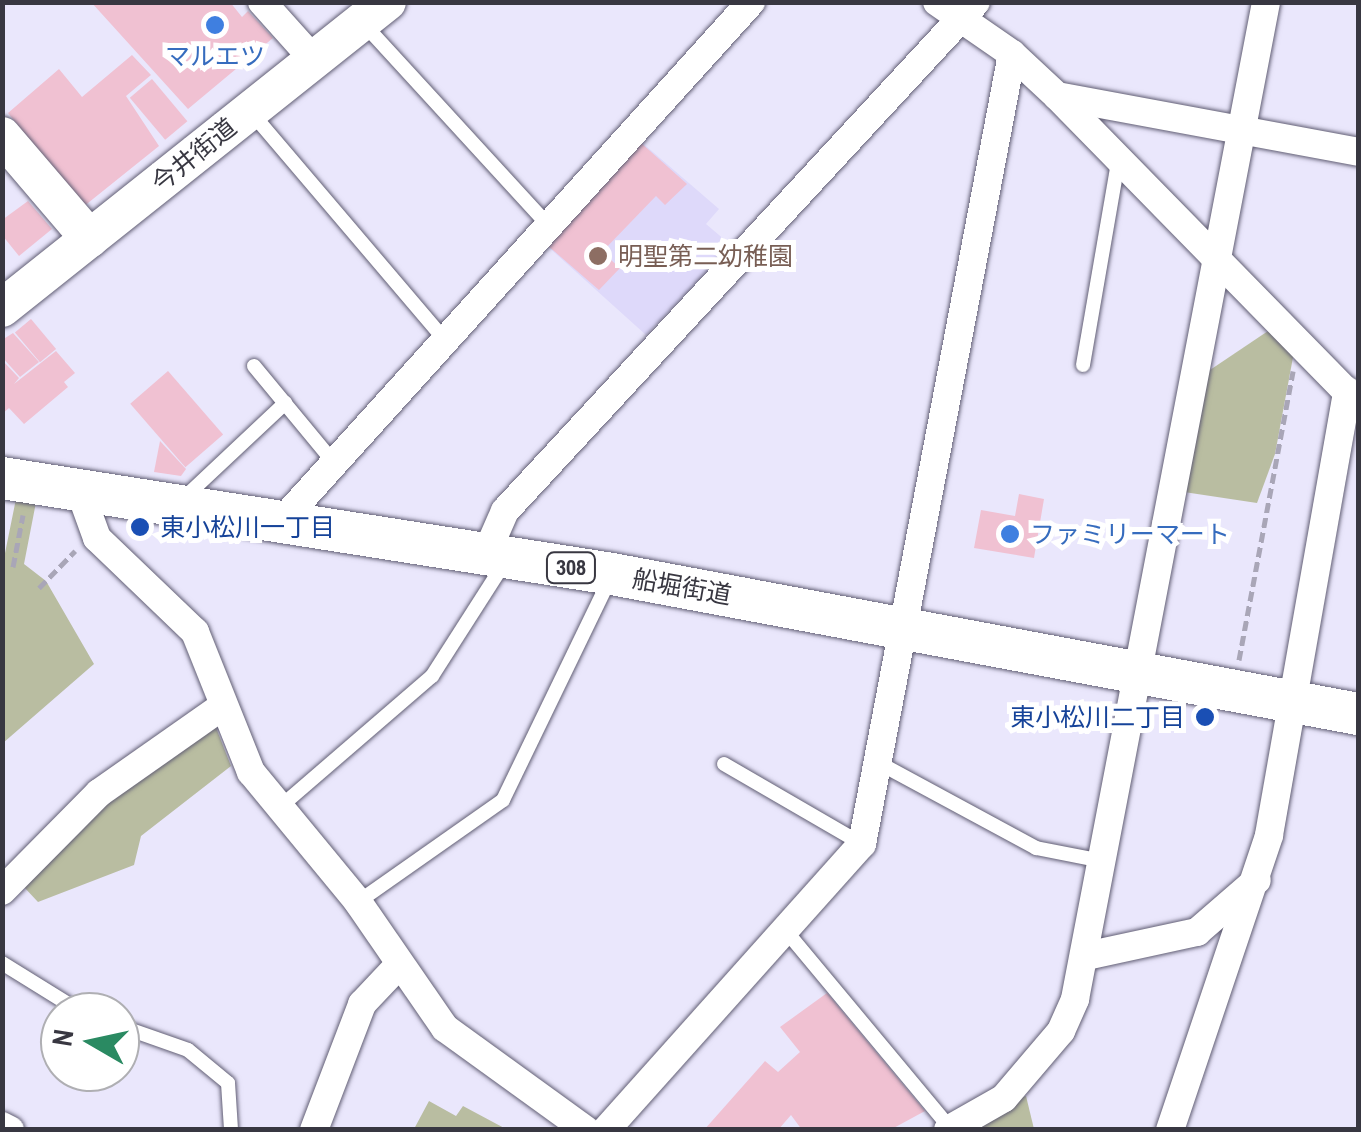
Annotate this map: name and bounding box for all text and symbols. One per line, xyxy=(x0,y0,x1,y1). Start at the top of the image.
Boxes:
marker: マルエツ xyxy=(204,14,226,36)
place label: マルエツ xyxy=(165,41,265,71)
street label: 今井街道 xyxy=(146,112,242,198)
place label: 明聖第二幼稚園 xyxy=(618,241,793,271)
marker: 明聖第二幼稚園 xyxy=(587,245,609,267)
place label: 東小松川一丁目 xyxy=(160,512,335,542)
marker: 東小松川一丁目 xyxy=(129,516,151,538)
place label: ファミリーマート xyxy=(1030,519,1230,549)
marker: ファミリーマート xyxy=(999,523,1021,545)
road number: 308 xyxy=(544,551,598,585)
street label: 船堀街道 xyxy=(630,564,734,610)
place label: 東小松川二丁目 xyxy=(1010,702,1185,732)
marker: 東小松川二丁目 xyxy=(1194,706,1216,728)
north arrow xyxy=(40,992,140,1092)
text: N xyxy=(42,1026,82,1049)

